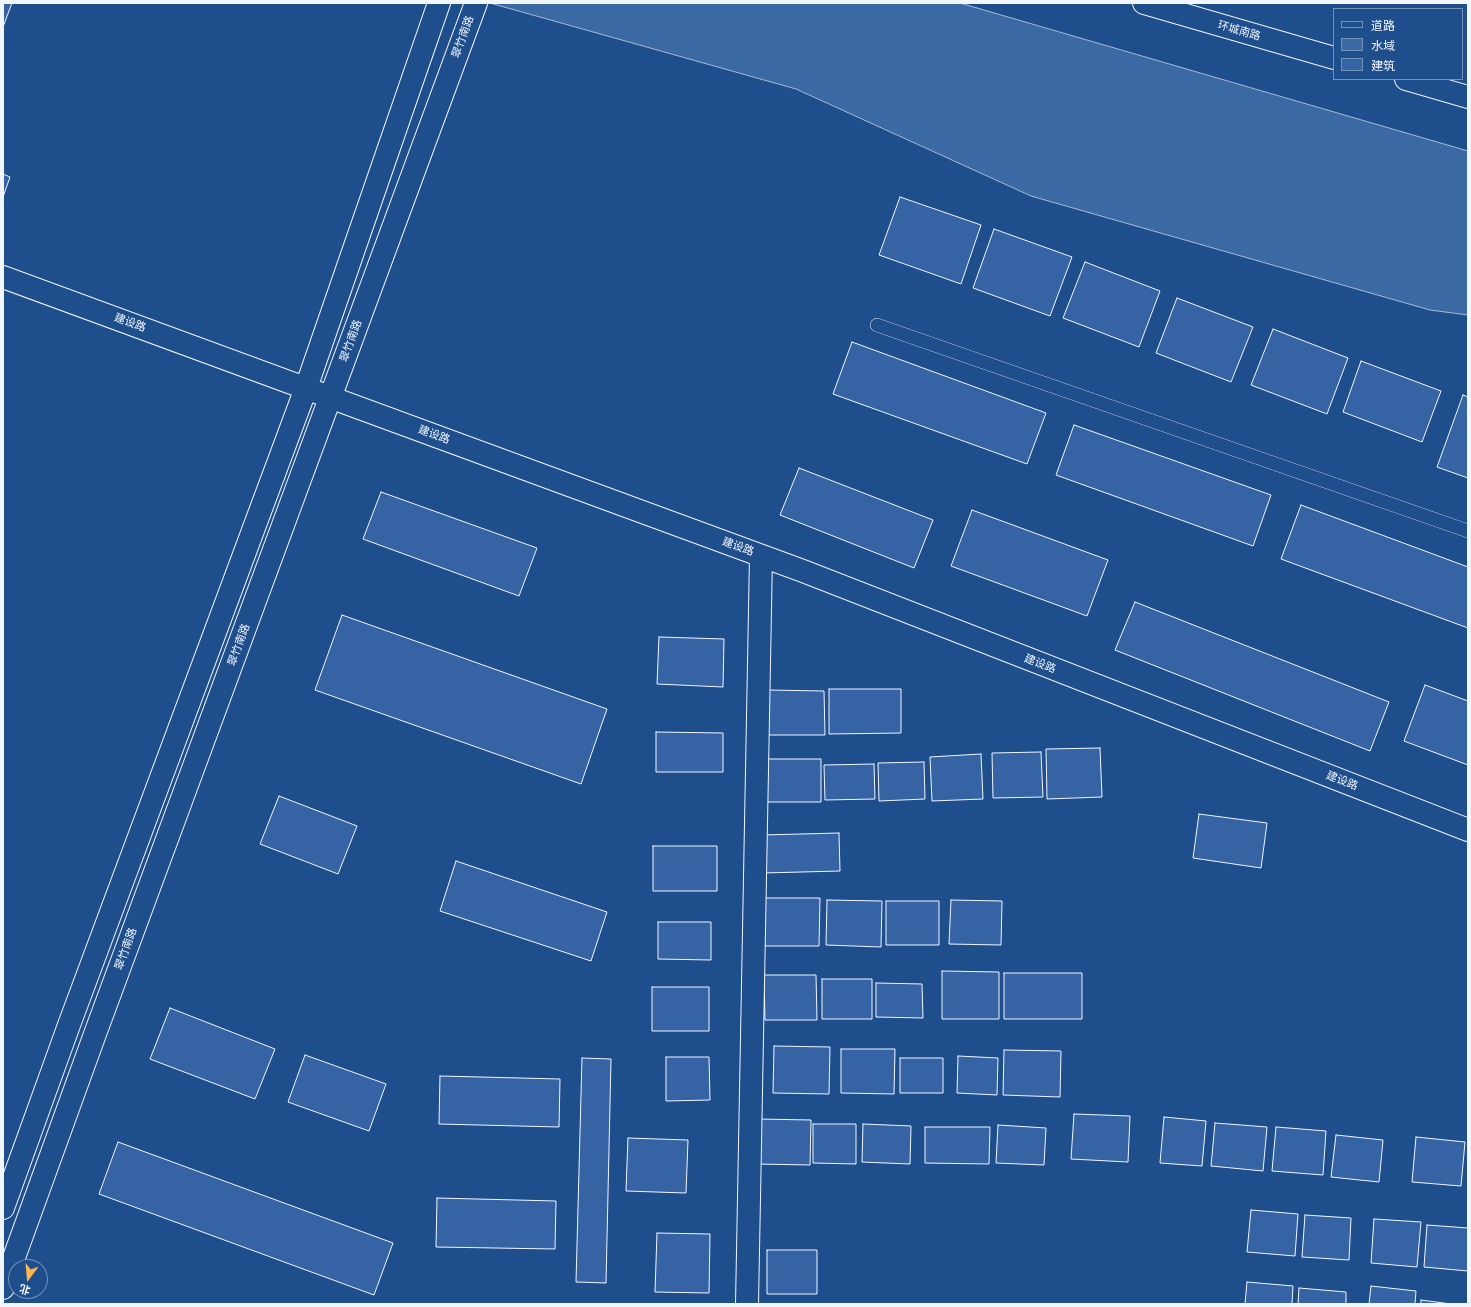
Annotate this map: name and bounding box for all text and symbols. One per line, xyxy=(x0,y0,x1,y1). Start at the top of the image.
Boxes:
legend xyxy=(1333,8,1463,80)
street label: 翠竹南路 xyxy=(449,14,477,60)
text: 道路 xyxy=(1371,18,1395,33)
street label: 环城南路 xyxy=(1216,19,1262,43)
text: 水域 xyxy=(1371,38,1395,53)
text: 建筑 xyxy=(1371,58,1395,73)
street label: 建设路 xyxy=(112,311,148,335)
street label: 翠竹南路 xyxy=(337,318,365,364)
street label: 建设路 xyxy=(416,423,452,447)
street label: 建设路 xyxy=(720,535,756,559)
street label: 翠竹南路 xyxy=(225,622,253,668)
street label: 建设路 xyxy=(1022,652,1058,676)
street label: 建设路 xyxy=(1324,769,1360,793)
street label: 翠竹南路 xyxy=(112,926,140,972)
north arrow xyxy=(8,1259,48,1299)
text: 北 xyxy=(18,1281,32,1298)

